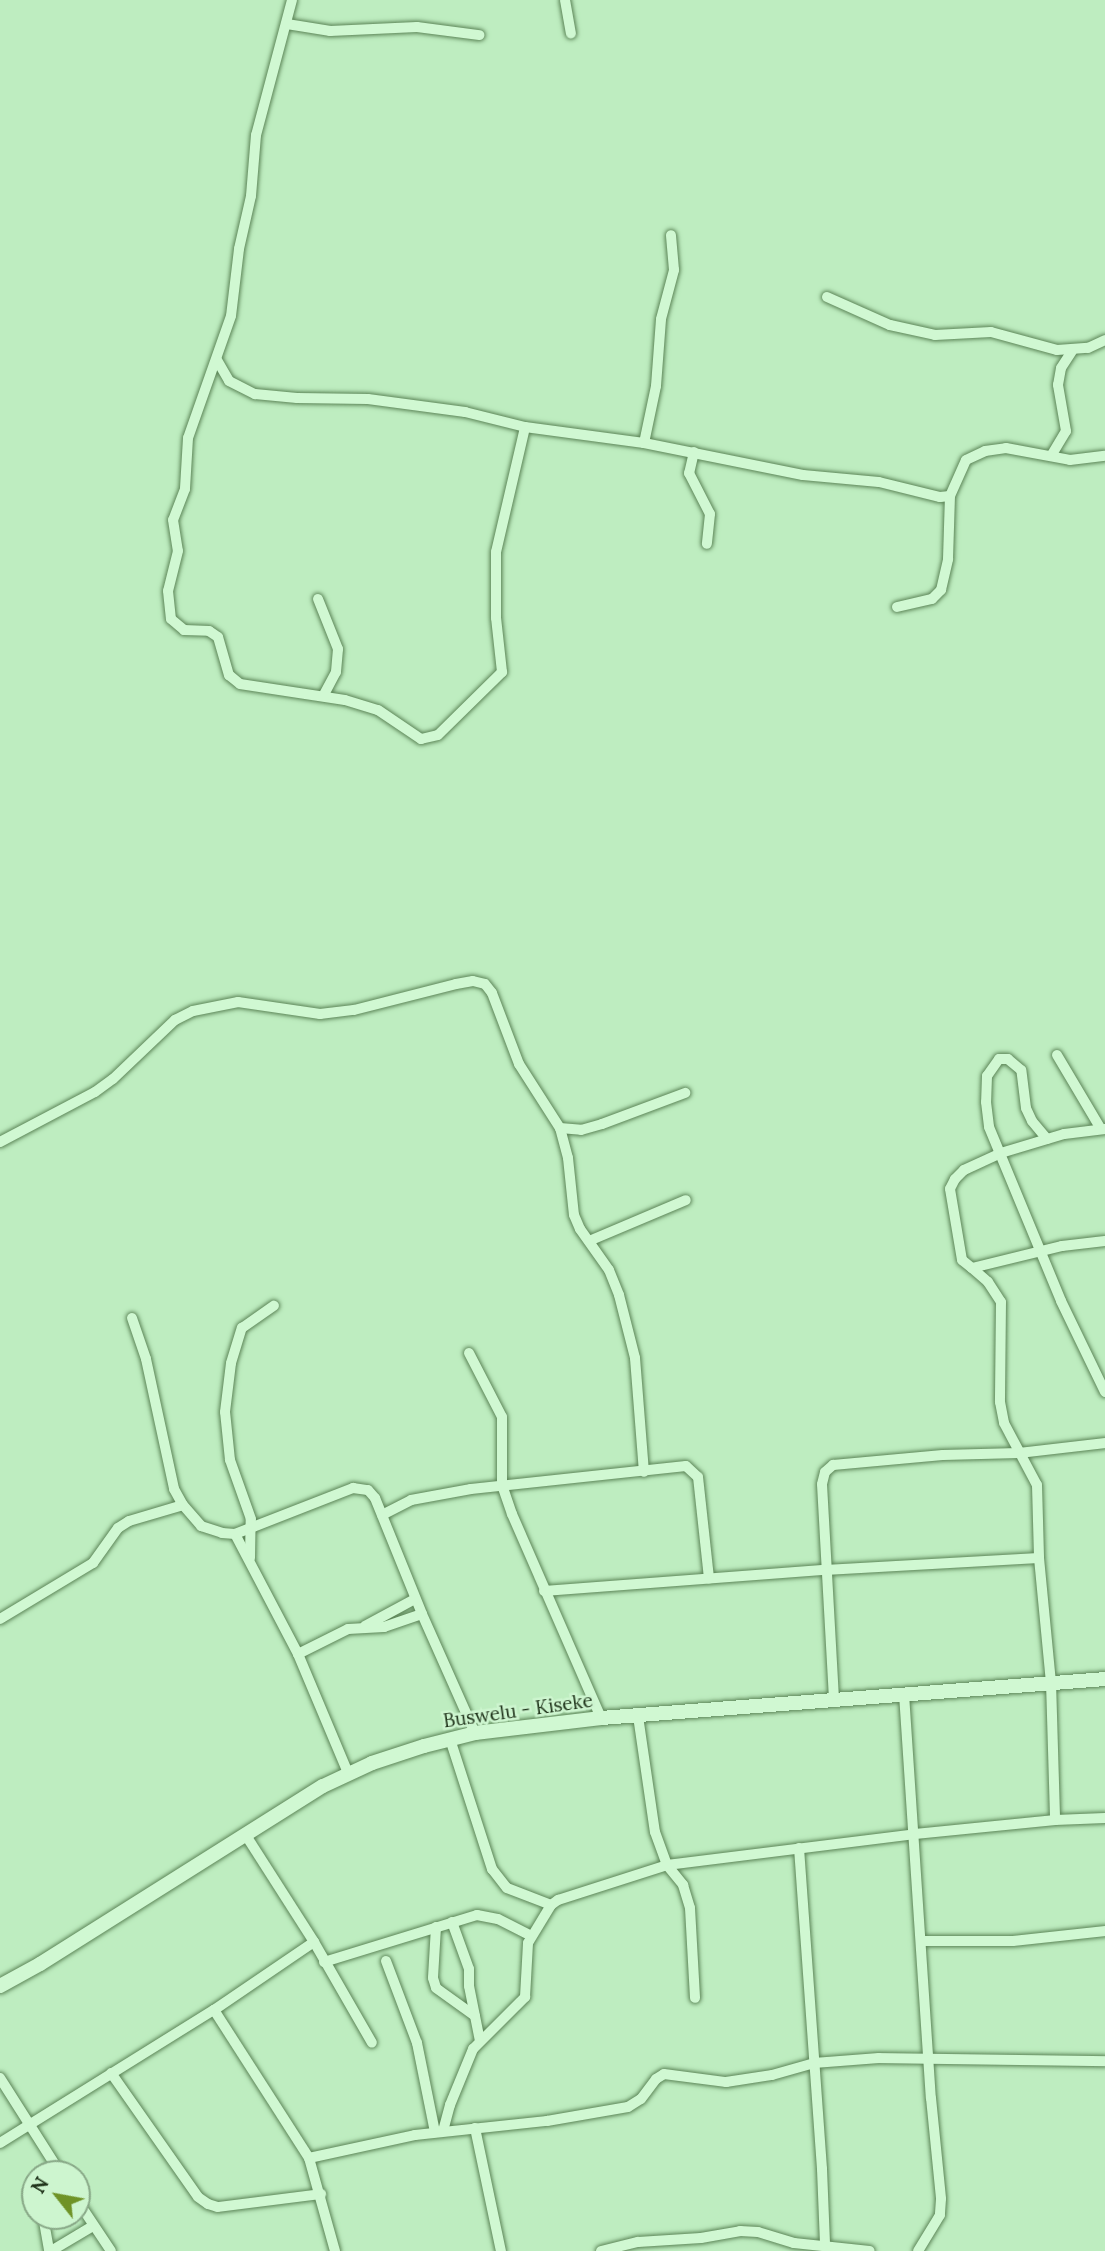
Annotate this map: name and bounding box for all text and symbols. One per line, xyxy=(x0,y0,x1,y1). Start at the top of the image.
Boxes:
street label: Buswelu - Kiseke xyxy=(442,1689,594,1733)
north arrow xyxy=(21,2160,91,2230)
text: N xyxy=(26,2173,54,2198)

